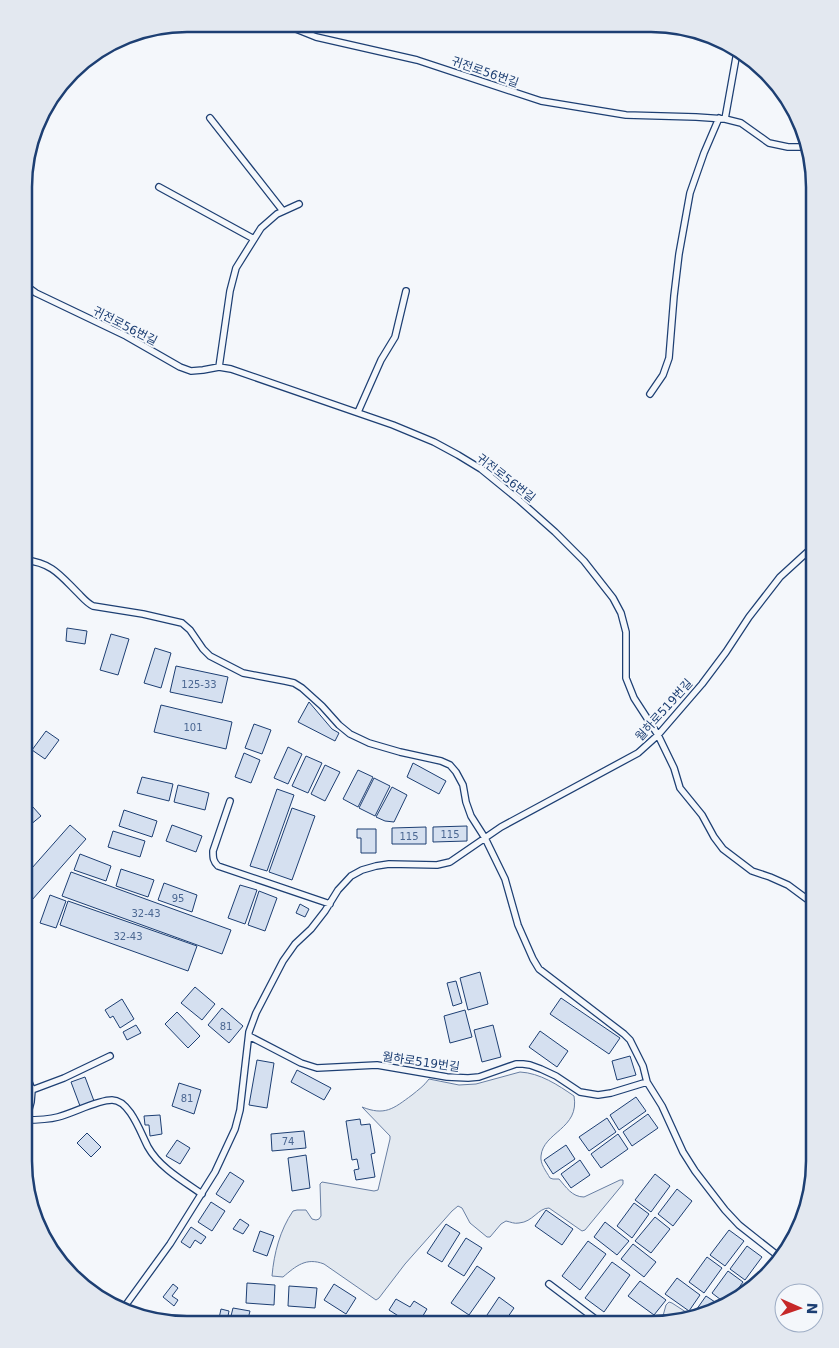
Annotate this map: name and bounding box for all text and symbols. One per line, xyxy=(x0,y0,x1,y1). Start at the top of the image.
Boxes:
street label: 귀전로56번길 xyxy=(449,54,521,90)
street label: 귀전로56번길 xyxy=(90,304,160,348)
street label: 귀전로56번길 xyxy=(474,451,538,505)
street label: 월하로519번길 xyxy=(633,676,695,744)
house number: 125-33 xyxy=(181,679,217,690)
house number: 101 xyxy=(183,722,203,733)
house number: 115 xyxy=(440,829,460,840)
house number: 115 xyxy=(399,831,419,842)
house number: 95 xyxy=(172,893,184,904)
house number: 32-43 xyxy=(131,908,161,919)
house number: 32-43 xyxy=(113,931,143,942)
house number: 81 xyxy=(220,1021,232,1032)
street label: 월하로519번길 xyxy=(381,1050,461,1074)
house number: 81 xyxy=(181,1093,193,1104)
house number: 74 xyxy=(282,1136,294,1147)
north arrow xyxy=(774,1283,824,1333)
text: N xyxy=(804,1302,820,1315)

